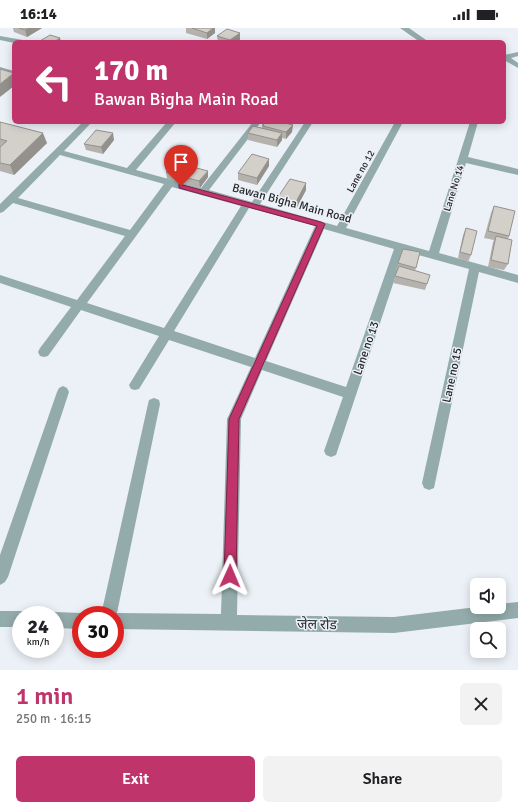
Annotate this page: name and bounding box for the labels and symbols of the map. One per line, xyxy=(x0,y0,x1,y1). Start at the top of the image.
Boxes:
pin xyxy=(164,145,198,186)
street label: Lane no 12 xyxy=(344,148,377,195)
street label: Lane No 14 xyxy=(441,163,467,213)
street label: Bawan Bigha Main Road xyxy=(230,180,353,227)
street label: Lane no 13 xyxy=(350,319,383,377)
street label: Lane no 15 xyxy=(439,346,466,404)
position arrow xyxy=(209,555,251,597)
speed limit sign: 30 xyxy=(72,606,124,658)
street label: जेल रोड xyxy=(297,615,338,633)

